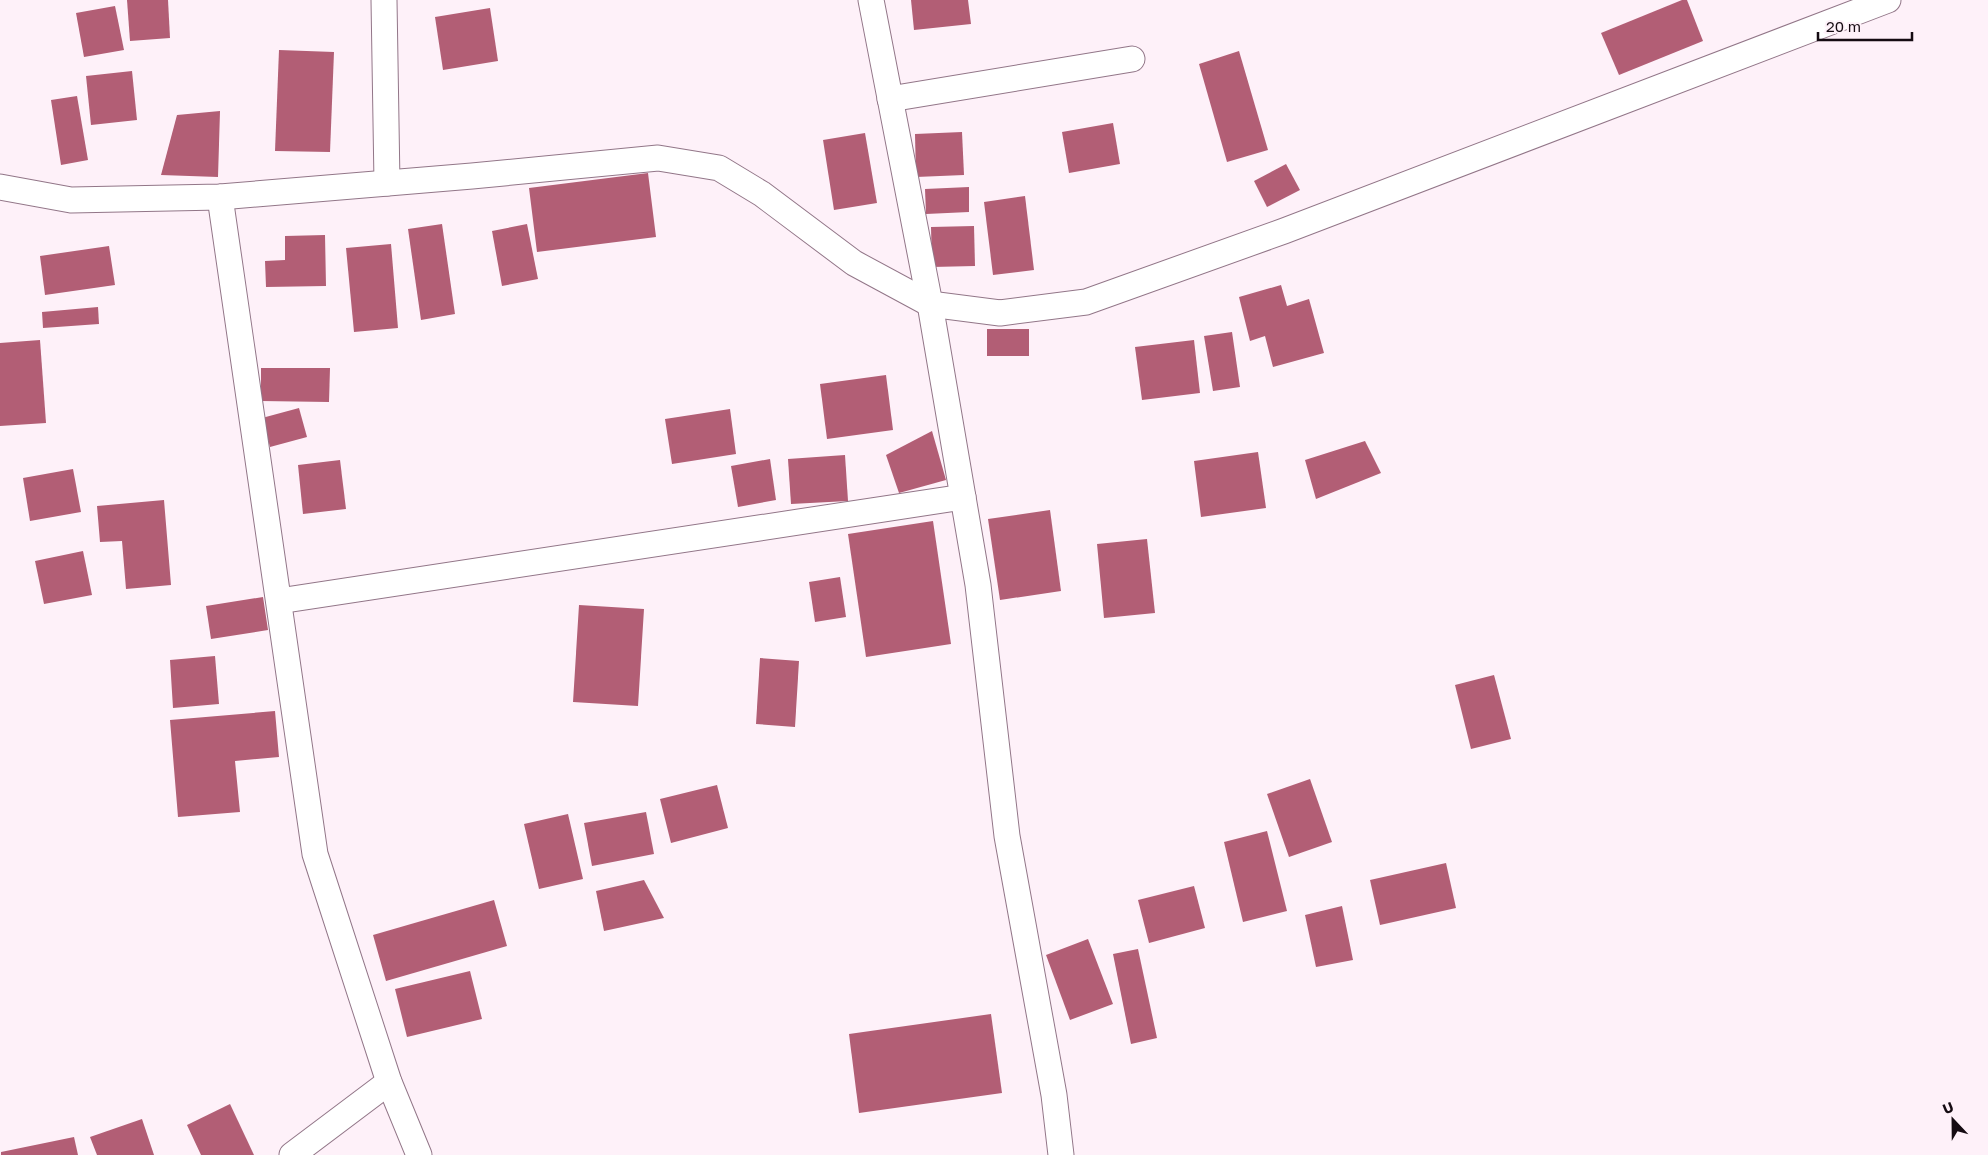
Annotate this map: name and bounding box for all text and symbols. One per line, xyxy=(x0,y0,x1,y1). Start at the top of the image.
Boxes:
scale bar xyxy=(1818,10,1912,42)
text: 20 m xyxy=(1826,17,1861,35)
north arrow xyxy=(1928,1095,1978,1145)
text: U xyxy=(1940,1098,1956,1117)

